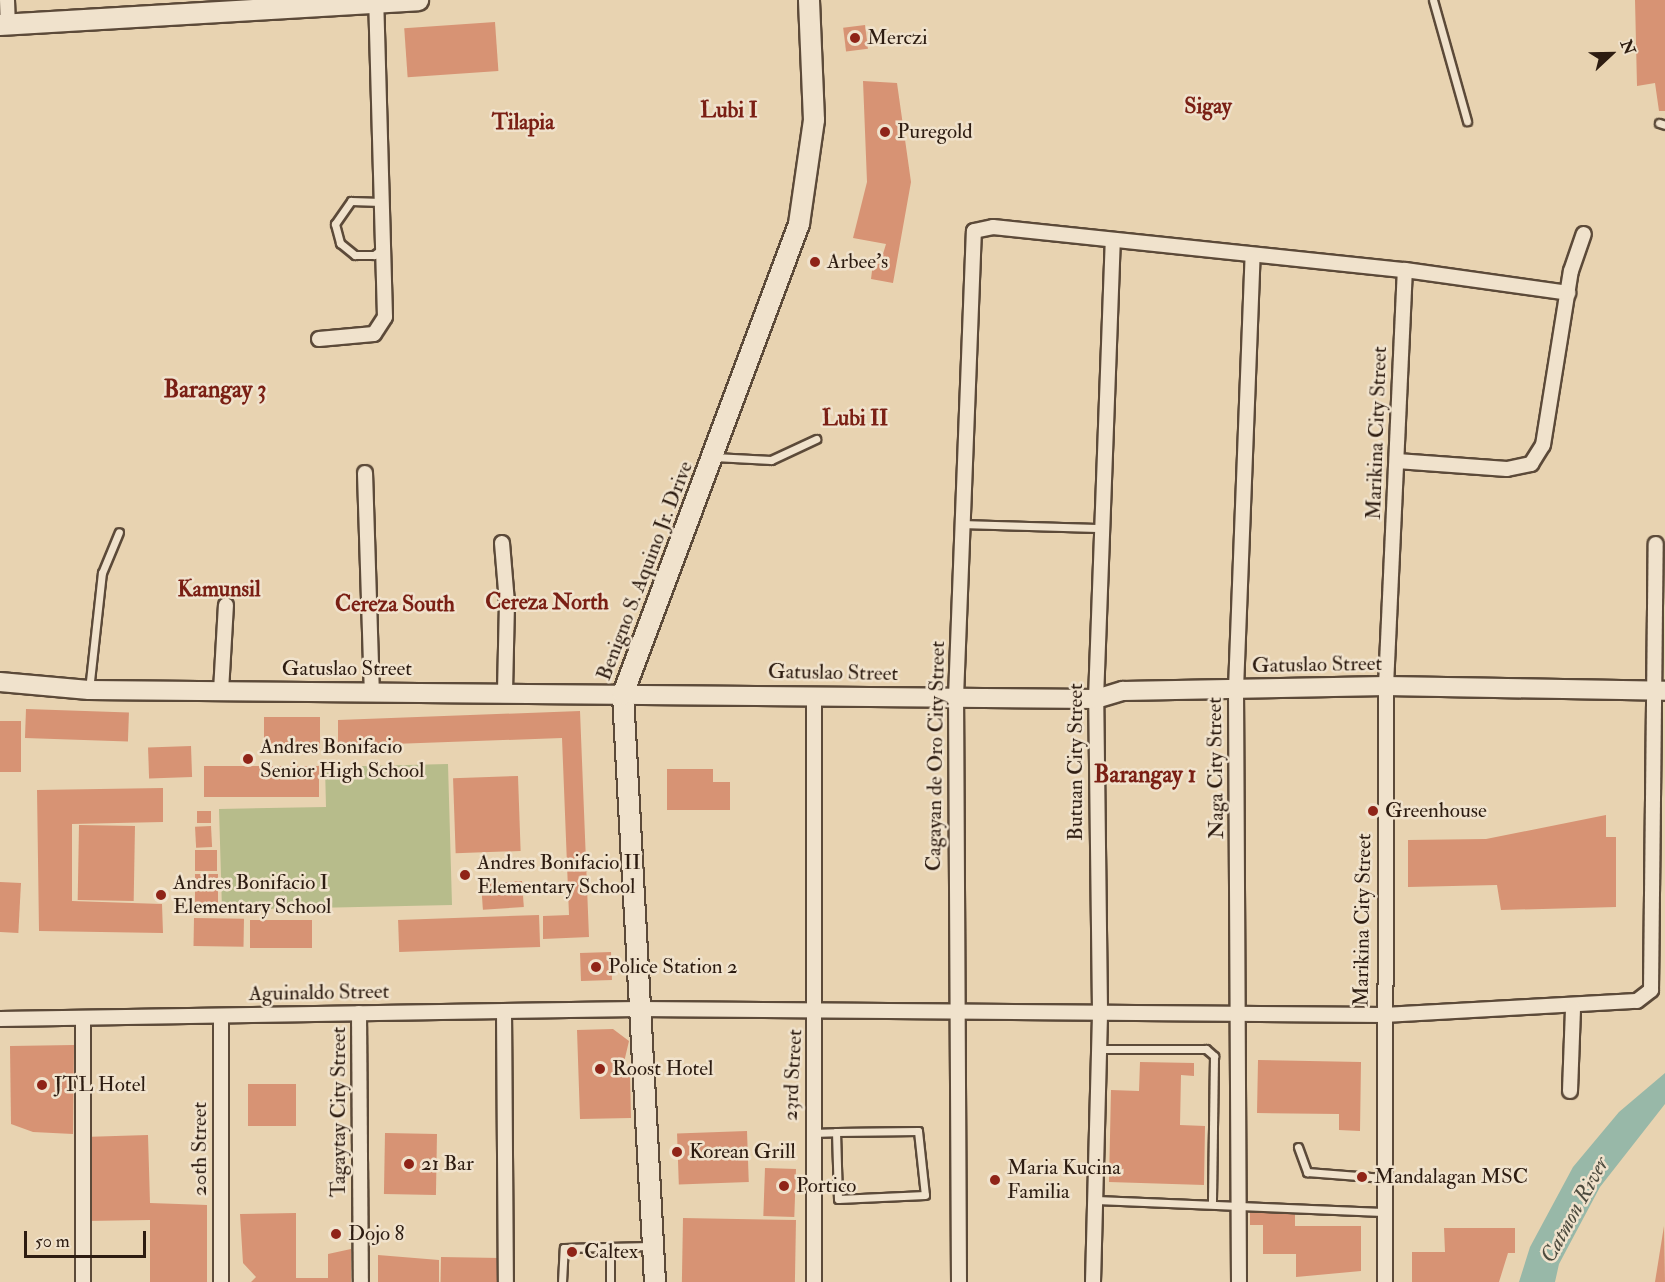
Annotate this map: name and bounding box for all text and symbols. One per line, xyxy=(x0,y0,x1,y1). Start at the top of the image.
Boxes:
north arrow xyxy=(1581,24,1641,84)
place label: Merczi xyxy=(867,25,928,51)
marker: Merczi xyxy=(848,31,862,45)
text: N xyxy=(1616,37,1640,58)
district label: Sigay xyxy=(1184,94,1232,120)
district label: Lubi I xyxy=(700,98,758,124)
district label: Tilapia xyxy=(492,110,554,136)
place label: Puregold xyxy=(897,119,973,145)
marker: Puregold xyxy=(878,125,892,139)
place label: Arbee's xyxy=(827,249,888,275)
marker: Arbee's xyxy=(808,255,822,269)
street label: Marikina City Street xyxy=(1361,346,1393,520)
district label: Barangay 3 xyxy=(163,376,267,404)
district label: Lubi II xyxy=(822,406,888,432)
street label: Benigno S. Aquino Jr. Drive xyxy=(592,458,698,684)
district label: Kamunsil xyxy=(177,577,261,603)
district label: Cereza North xyxy=(485,590,609,616)
district label: Cereza South xyxy=(335,592,455,618)
street label: Cagayan de Oro City Street xyxy=(921,641,951,871)
street label: Gatuslao Street xyxy=(1252,651,1382,679)
street label: Gatuslao Street xyxy=(282,656,412,682)
street label: Gatuslao Street xyxy=(768,659,898,687)
street label: Butuan City Street xyxy=(1063,683,1089,841)
street label: Naga City Street xyxy=(1202,697,1230,839)
place label: Andres Bonifacio Senior High School xyxy=(260,734,424,784)
marker: Andres Bonifacio Senior High School xyxy=(241,752,255,766)
district label: Barangay 1 xyxy=(1094,761,1196,789)
place label: Greenhouse xyxy=(1385,798,1487,824)
marker: Greenhouse xyxy=(1366,804,1380,818)
street label: Marikina City Street xyxy=(1349,833,1377,1007)
place label: Andres Bonifacio II Elementary School xyxy=(477,850,641,900)
marker: Andres Bonifacio II Elementary School xyxy=(458,868,472,882)
place label: Andres Bonifacio I Elementary School xyxy=(173,870,331,920)
marker: Andres Bonifacio I Elementary School xyxy=(154,888,168,902)
place label: Police Station 2 xyxy=(608,954,738,980)
marker: Police Station 2 xyxy=(589,960,603,974)
street label: Aguinaldo Street xyxy=(249,979,389,1007)
street label: Tagaytay City Street xyxy=(326,1027,352,1197)
street label: 23rd Street xyxy=(778,1029,808,1121)
place label: Roost Hotel xyxy=(612,1056,713,1082)
marker: Roost Hotel xyxy=(593,1062,607,1076)
place label: JTL Hotel xyxy=(54,1072,146,1098)
marker: JTL Hotel xyxy=(35,1078,49,1092)
street label: 20th Street xyxy=(187,1102,213,1196)
place label: Korean Grill xyxy=(689,1139,796,1165)
marker: Korean Grill xyxy=(670,1145,684,1159)
place label: 21 Bar xyxy=(421,1151,474,1177)
water label: Catmon River xyxy=(1535,1153,1615,1267)
place label: Maria Kucina Familia xyxy=(1007,1155,1121,1205)
marker: 21 Bar xyxy=(402,1157,416,1171)
place label: Mandalagan MSC xyxy=(1374,1164,1528,1190)
marker: Mandalagan MSC xyxy=(1355,1170,1369,1184)
place label: Portico xyxy=(796,1173,856,1199)
marker: Maria Kucina Familia xyxy=(988,1173,1002,1187)
marker: Portico xyxy=(777,1179,791,1193)
scale bar xyxy=(27,1219,148,1257)
place label: Dojo 8 xyxy=(348,1221,404,1247)
marker: Dojo 8 xyxy=(329,1227,343,1241)
text: 50 m xyxy=(35,1230,70,1253)
place label: Caltex xyxy=(584,1239,638,1265)
marker: Caltex xyxy=(565,1245,579,1259)

